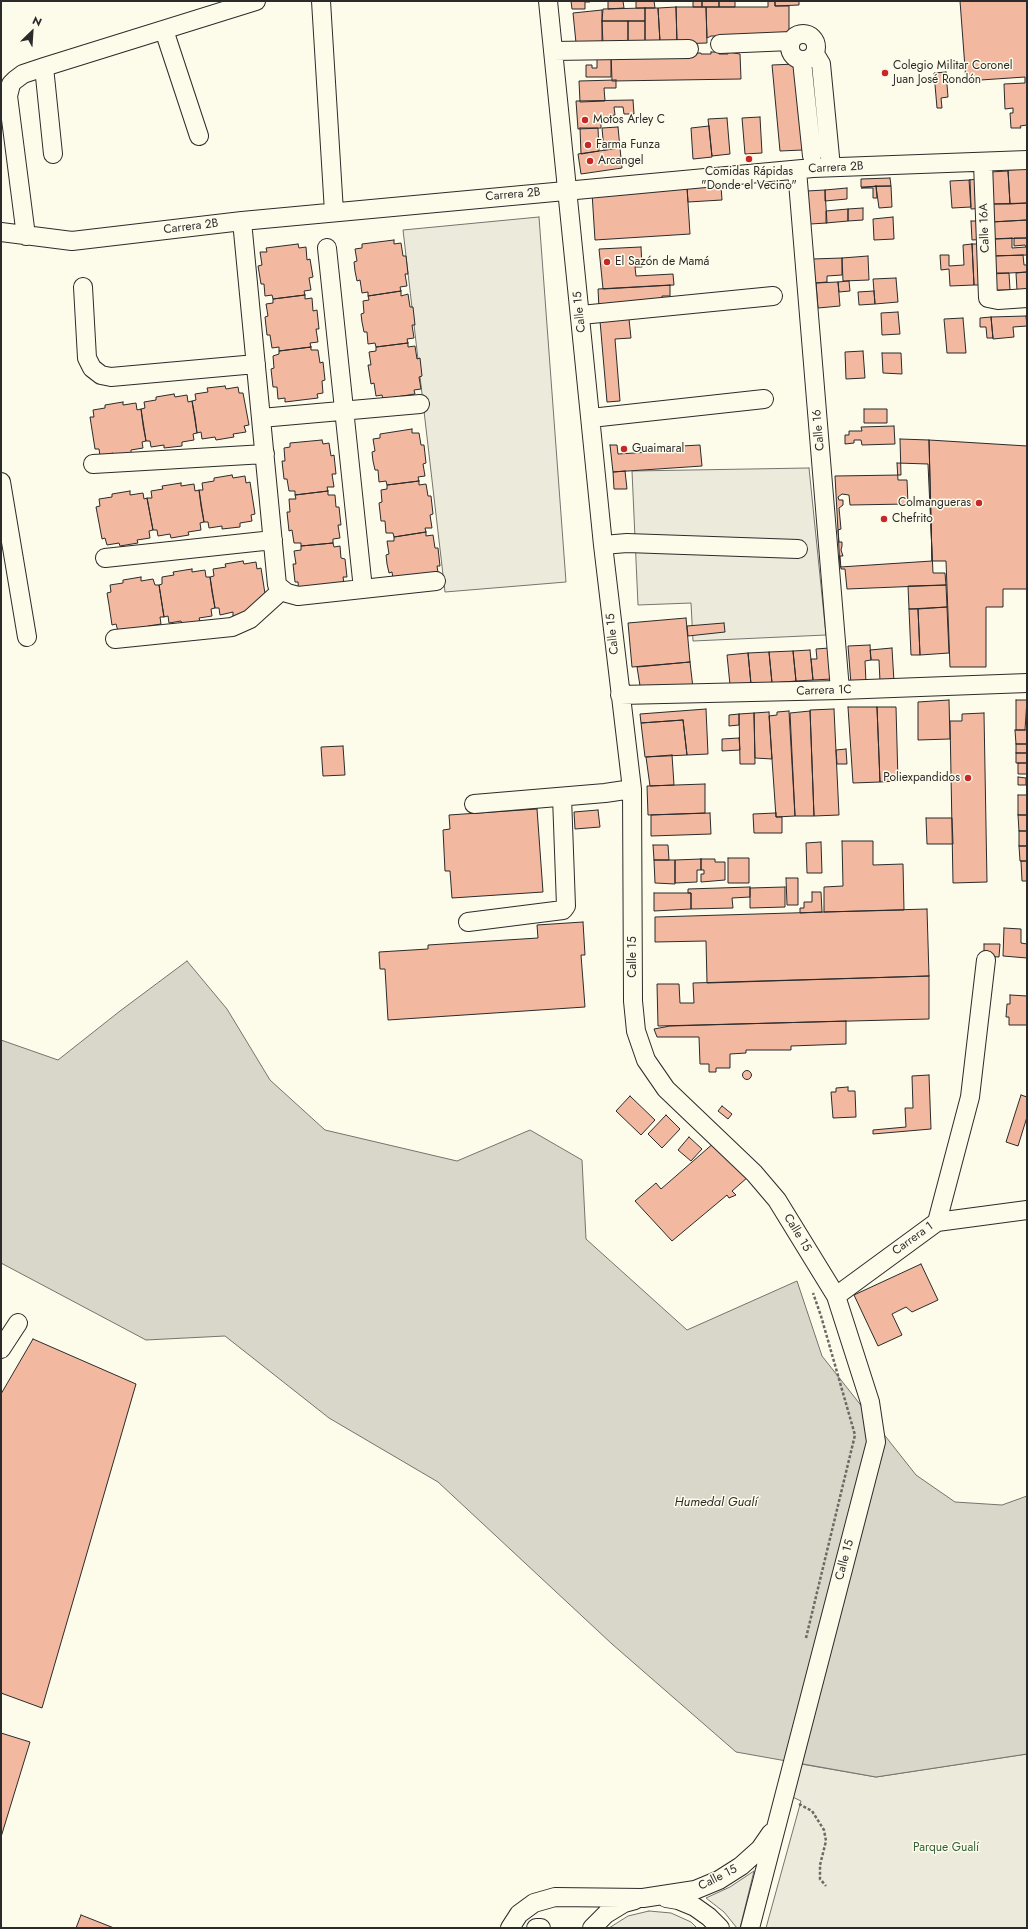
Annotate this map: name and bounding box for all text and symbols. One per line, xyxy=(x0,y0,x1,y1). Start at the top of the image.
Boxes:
north arrow xyxy=(12,12,52,52)
text: N xyxy=(30,12,44,30)
place label: Colegio Militar Coronel Juan José Rondón xyxy=(893,59,1012,87)
marker: Colegio Militar Coronel Juan José Rondón xyxy=(880,68,890,78)
place label: Motos Arley C xyxy=(593,113,665,127)
marker: Motos Arley C xyxy=(580,115,590,125)
place label: Farma Funza xyxy=(596,138,660,152)
marker: Farma Funza xyxy=(583,140,593,150)
place label: Arcangel xyxy=(598,154,643,168)
marker: Comidas Rápidas "Donde el Vecino" xyxy=(744,154,754,164)
marker: Arcangel xyxy=(585,156,595,166)
street label: Carrera 2B xyxy=(808,159,864,177)
place label: Comidas Rápidas "Donde el Vecino" xyxy=(701,165,797,193)
street label: Carrera 2B xyxy=(485,185,541,205)
street label: Calle 16A xyxy=(977,203,993,253)
street label: Carrera 2B xyxy=(163,216,219,238)
place label: El Sazón de Mamá xyxy=(615,255,709,269)
marker: El Sazón de Mamá xyxy=(602,257,612,267)
street label: Calle 15 xyxy=(571,291,589,333)
street label: Calle 16 xyxy=(810,409,828,451)
place label: Guaimaral xyxy=(632,442,684,456)
marker: Guaimaral xyxy=(619,444,629,454)
place label: Colmangueras xyxy=(898,496,971,510)
marker: Colmangueras xyxy=(974,498,984,508)
place label: Chefrito xyxy=(892,512,933,526)
marker: Chefrito xyxy=(879,514,889,524)
street label: Calle 15 xyxy=(604,613,622,655)
street label: Carrera 1C xyxy=(796,683,852,699)
place label: Poliexpandidos xyxy=(883,771,960,785)
marker: Poliexpandidos xyxy=(963,773,973,783)
street label: Calle 15 xyxy=(626,936,640,978)
street label: Calle 15 xyxy=(780,1212,814,1254)
street label: Carrera 1 xyxy=(890,1219,936,1259)
water label: Humedal Gualí xyxy=(675,1495,757,1511)
street label: Calle 15 xyxy=(833,1538,857,1582)
park label: Parque Gualí xyxy=(913,1841,979,1855)
street label: Calle 15 xyxy=(696,1862,740,1894)

